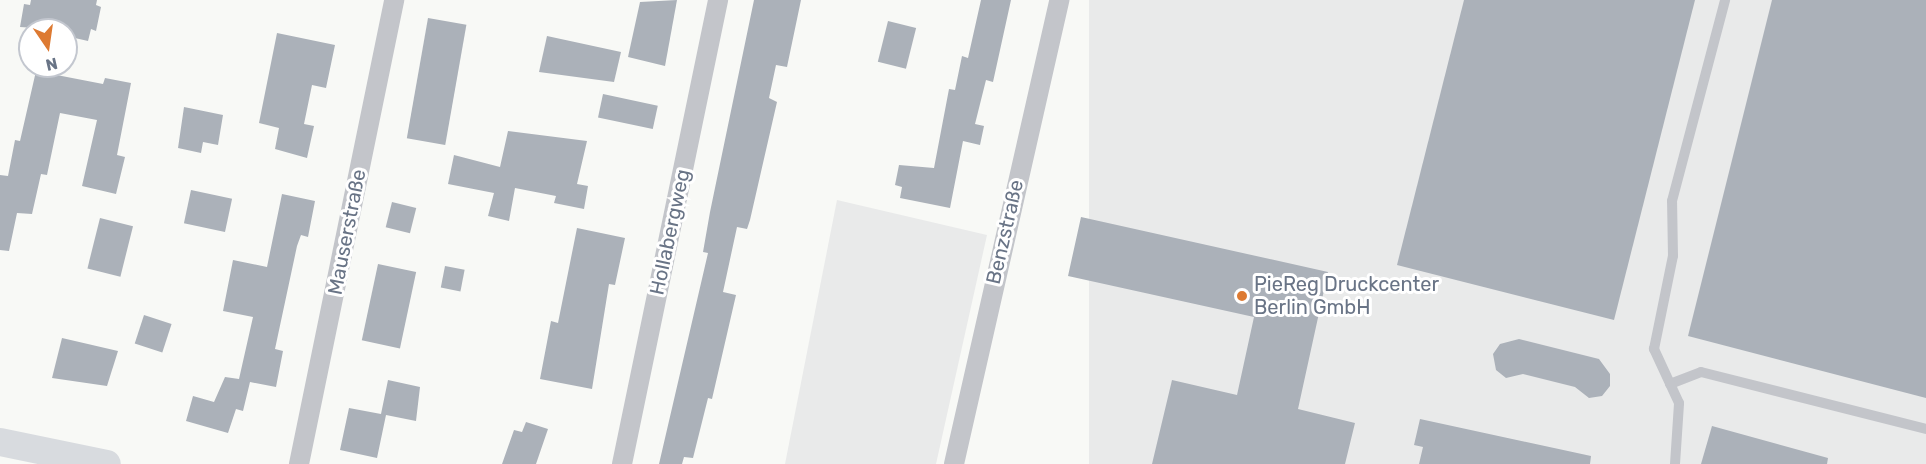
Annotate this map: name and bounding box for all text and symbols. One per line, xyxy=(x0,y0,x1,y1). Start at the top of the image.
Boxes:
north arrow xyxy=(18,18,78,78)
text: N xyxy=(44,54,59,75)
street label: Mauserstraße xyxy=(323,167,371,297)
street label: Hollabergweg xyxy=(645,167,695,297)
street label: Benzstraße xyxy=(981,178,1029,286)
place label: PieReg Druckcenter Berlin GmbH xyxy=(1254,272,1439,319)
marker: PieReg Druckcenter Berlin GmbH xyxy=(1235,289,1249,303)

